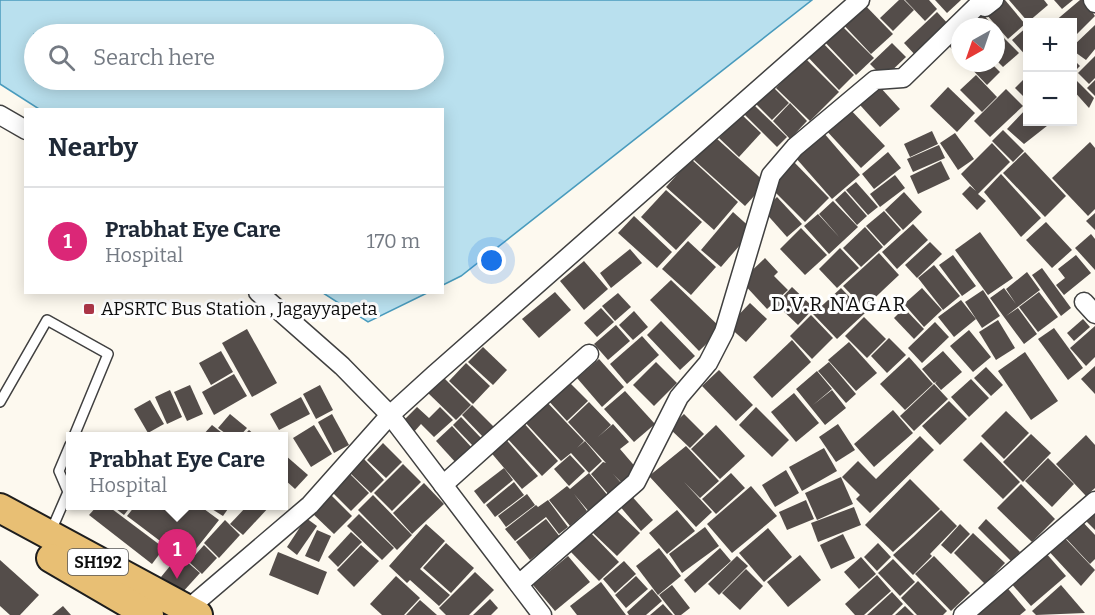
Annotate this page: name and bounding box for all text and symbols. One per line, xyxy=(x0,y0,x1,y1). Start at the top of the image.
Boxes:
north arrow xyxy=(951,18,1005,72)
map controls xyxy=(1023,18,1077,126)
button: + xyxy=(1023,18,1077,72)
search box xyxy=(24,24,444,90)
icon: search xyxy=(45,41,78,74)
text: Search here xyxy=(93,44,215,71)
button: − xyxy=(1023,72,1077,126)
text: Nearby xyxy=(48,132,138,163)
text: Prabhat Eye Care xyxy=(105,216,281,243)
text: 1 xyxy=(63,229,72,253)
text: 170 m xyxy=(367,229,420,253)
text: Hospital xyxy=(105,243,183,267)
your location xyxy=(477,246,506,275)
district label: D.V.R NAGAR xyxy=(771,292,907,316)
place label: APSRTC Bus Station , Jagayyapeta xyxy=(101,298,378,320)
marker: APSRTC Bus Station , Jagayyapeta xyxy=(82,302,96,316)
popup xyxy=(66,432,288,510)
text: Prabhat Eye Care xyxy=(89,446,265,473)
text: Hospital xyxy=(89,473,167,497)
pin: 1 xyxy=(158,530,196,579)
road number: SH192 xyxy=(68,549,128,575)

